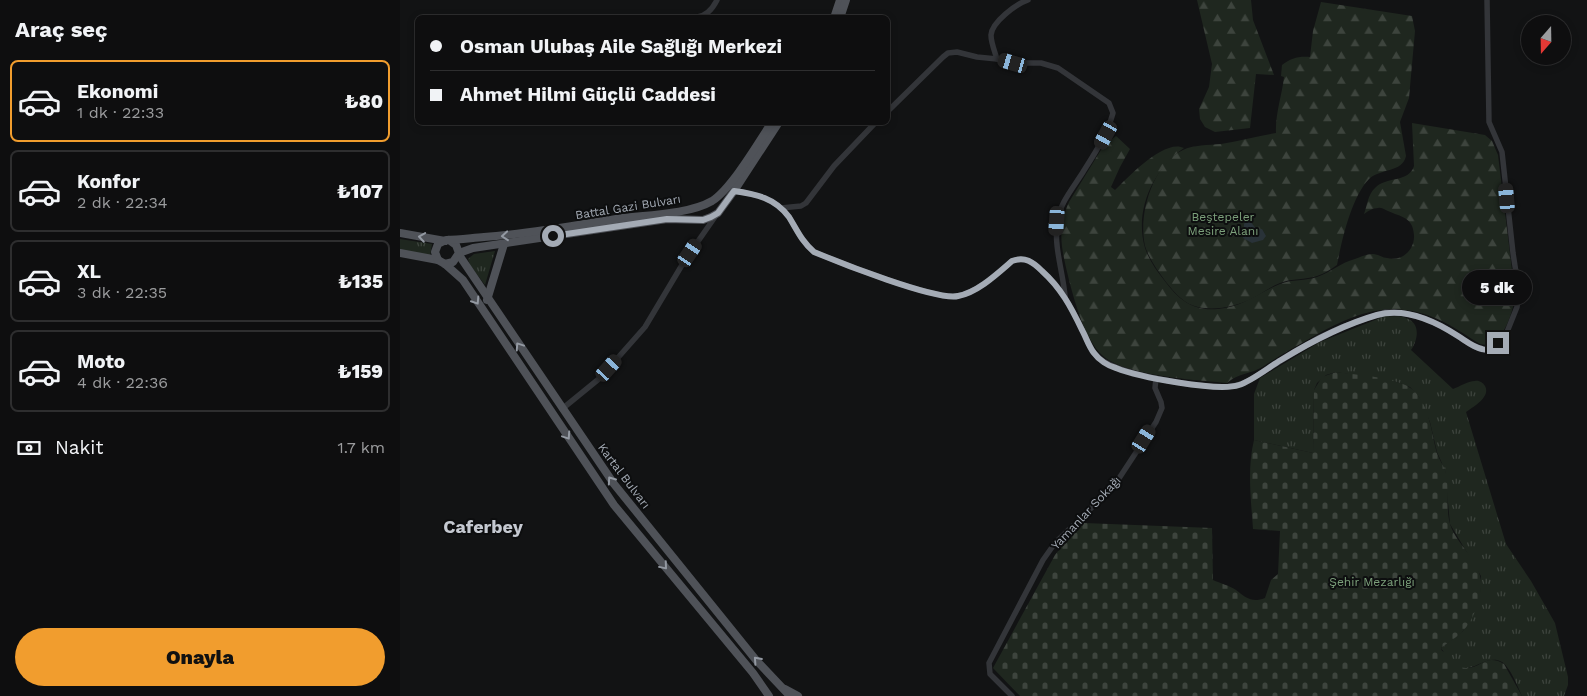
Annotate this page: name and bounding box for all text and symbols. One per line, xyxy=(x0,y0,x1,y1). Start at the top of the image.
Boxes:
north arrow xyxy=(1521,15,1571,65)
map controls xyxy=(1521,15,1571,65)
text: Araç seç xyxy=(15,17,108,42)
text: Osman Ulubaş Aile Sağlığı Merkezi xyxy=(460,35,782,58)
car xyxy=(996,52,1029,74)
icon: car xyxy=(17,79,62,124)
text: Ekonomi xyxy=(77,80,158,103)
text: Ahmet Hilmi Güçlü Caddesi xyxy=(460,83,716,106)
text: ₺80 xyxy=(345,90,383,113)
text: 1 dk · 22:33 xyxy=(77,103,164,122)
car xyxy=(1092,118,1119,152)
icon: car xyxy=(17,169,62,214)
text: Konfor xyxy=(77,170,140,193)
text: ₺107 xyxy=(337,180,383,203)
car xyxy=(1498,182,1515,214)
street label: Battal Gazi Bulvarı xyxy=(574,192,682,222)
text: 2 dk · 22:34 xyxy=(77,193,168,212)
car xyxy=(1048,206,1065,236)
park label: Beştepeler Mesire Alanı xyxy=(1188,210,1258,238)
route start xyxy=(542,225,564,247)
one-way arrow xyxy=(501,230,509,241)
one-way arrow xyxy=(418,232,427,242)
car xyxy=(675,236,704,270)
icon: car xyxy=(17,259,62,304)
text: XL xyxy=(77,260,101,283)
text: ₺135 xyxy=(338,270,383,293)
callout: 5 dk xyxy=(1463,270,1533,306)
text: 5 dk xyxy=(1480,278,1514,297)
text: 3 dk · 22:35 xyxy=(77,283,167,302)
one-way arrow xyxy=(470,296,479,305)
route end xyxy=(1487,332,1509,354)
one-way arrow xyxy=(516,342,525,352)
icon: car xyxy=(17,349,62,394)
text: Moto xyxy=(77,350,125,373)
car xyxy=(593,352,624,384)
text: ₺159 xyxy=(338,360,383,383)
text: 4 dk · 22:36 xyxy=(77,373,168,392)
car xyxy=(1129,422,1158,456)
one-way arrow xyxy=(561,430,570,439)
icon: cash xyxy=(15,434,43,462)
text: Nakit xyxy=(55,436,103,459)
text: 1.7 km xyxy=(338,438,385,457)
street label: Kartal Bulvarı xyxy=(595,441,653,511)
street label: Yamanlar Sokağı xyxy=(1048,473,1124,553)
one-way arrow xyxy=(608,476,617,486)
district label: Caferbey xyxy=(443,516,524,537)
one-way arrow xyxy=(659,560,668,569)
park label: Şehir Mezarlığı xyxy=(1329,575,1415,589)
button: Onayla xyxy=(15,628,385,686)
one-way arrow xyxy=(753,657,762,666)

